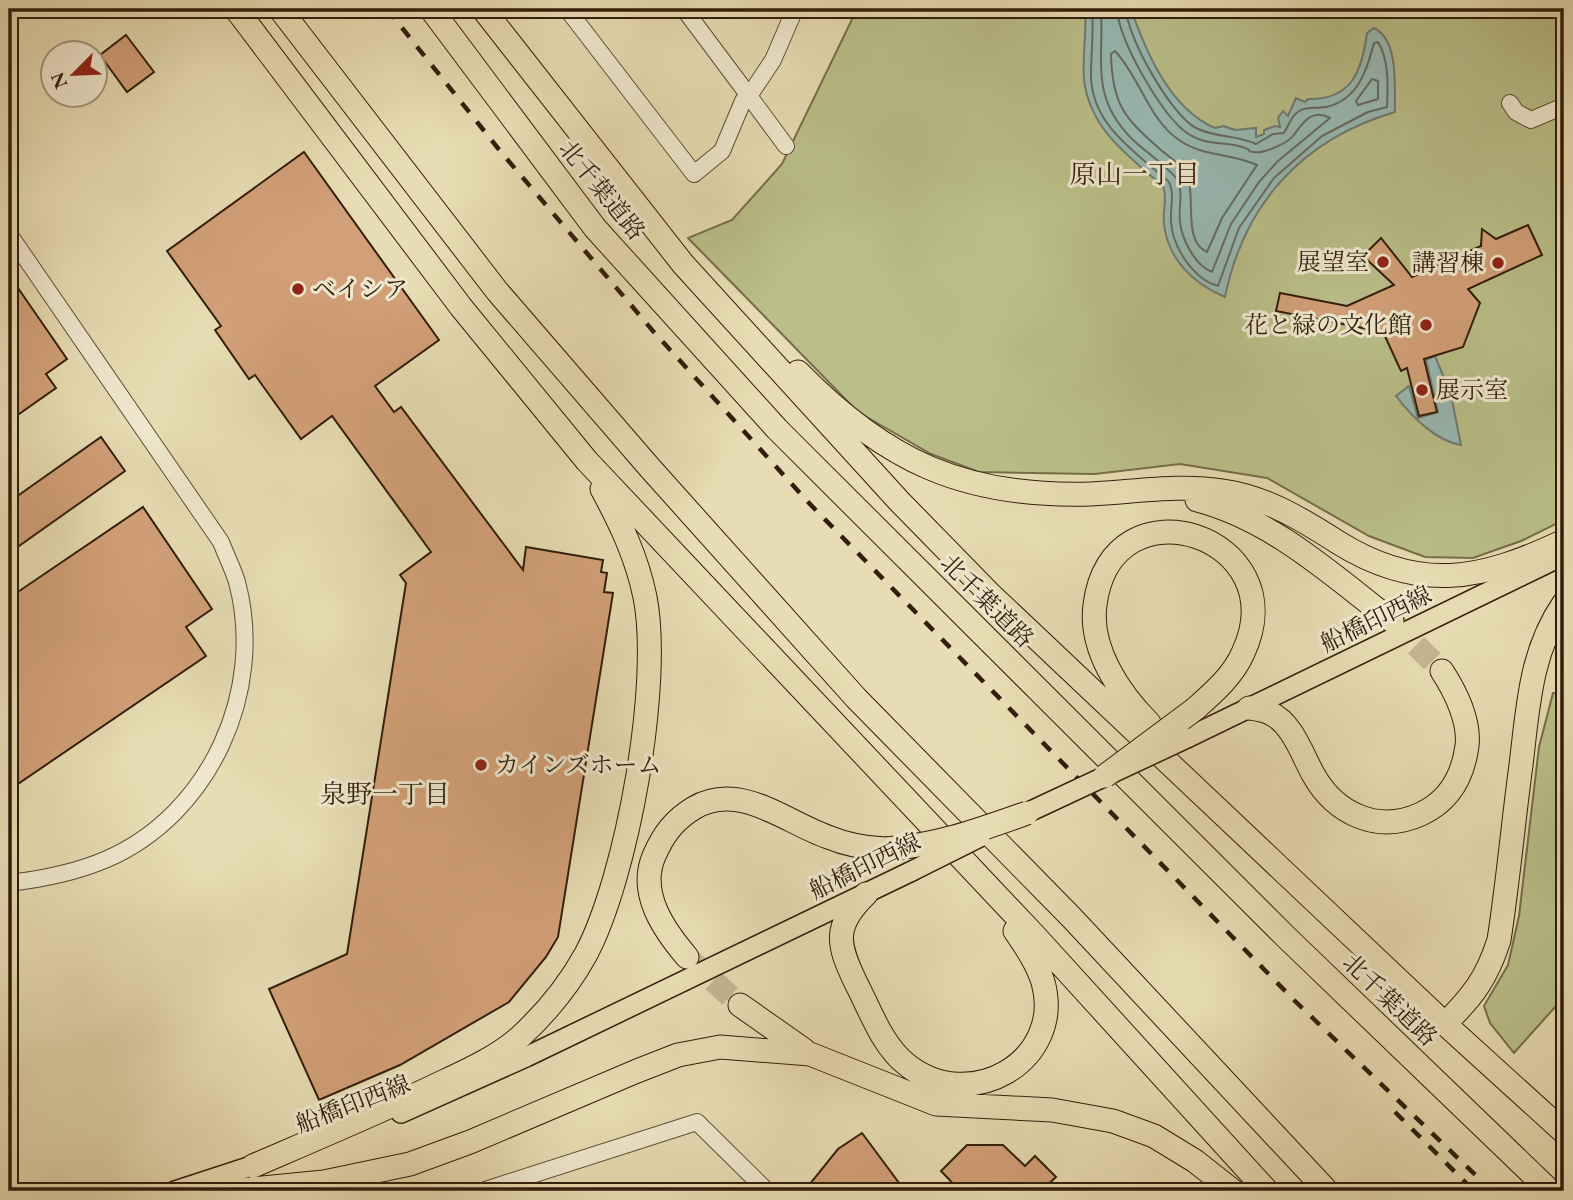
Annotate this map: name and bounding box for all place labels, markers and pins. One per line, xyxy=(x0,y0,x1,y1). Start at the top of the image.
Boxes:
place label: 展望室 xyxy=(1297,246,1369,277)
place label: 講習棟 xyxy=(1412,247,1484,278)
marker: 展望室 xyxy=(1375,254,1391,270)
marker: 講習棟 xyxy=(1490,255,1506,271)
place label: ベイシア xyxy=(312,273,408,304)
marker: ベイシア xyxy=(290,281,306,297)
place label: 花と緑の文化館 xyxy=(1244,309,1412,340)
marker: 花と緑の文化館 xyxy=(1418,317,1434,333)
place label: 展示室 xyxy=(1436,374,1508,405)
marker: 展示室 xyxy=(1414,382,1430,398)
place label: カインズホーム xyxy=(495,749,662,780)
marker: カインズホーム xyxy=(473,757,489,773)

